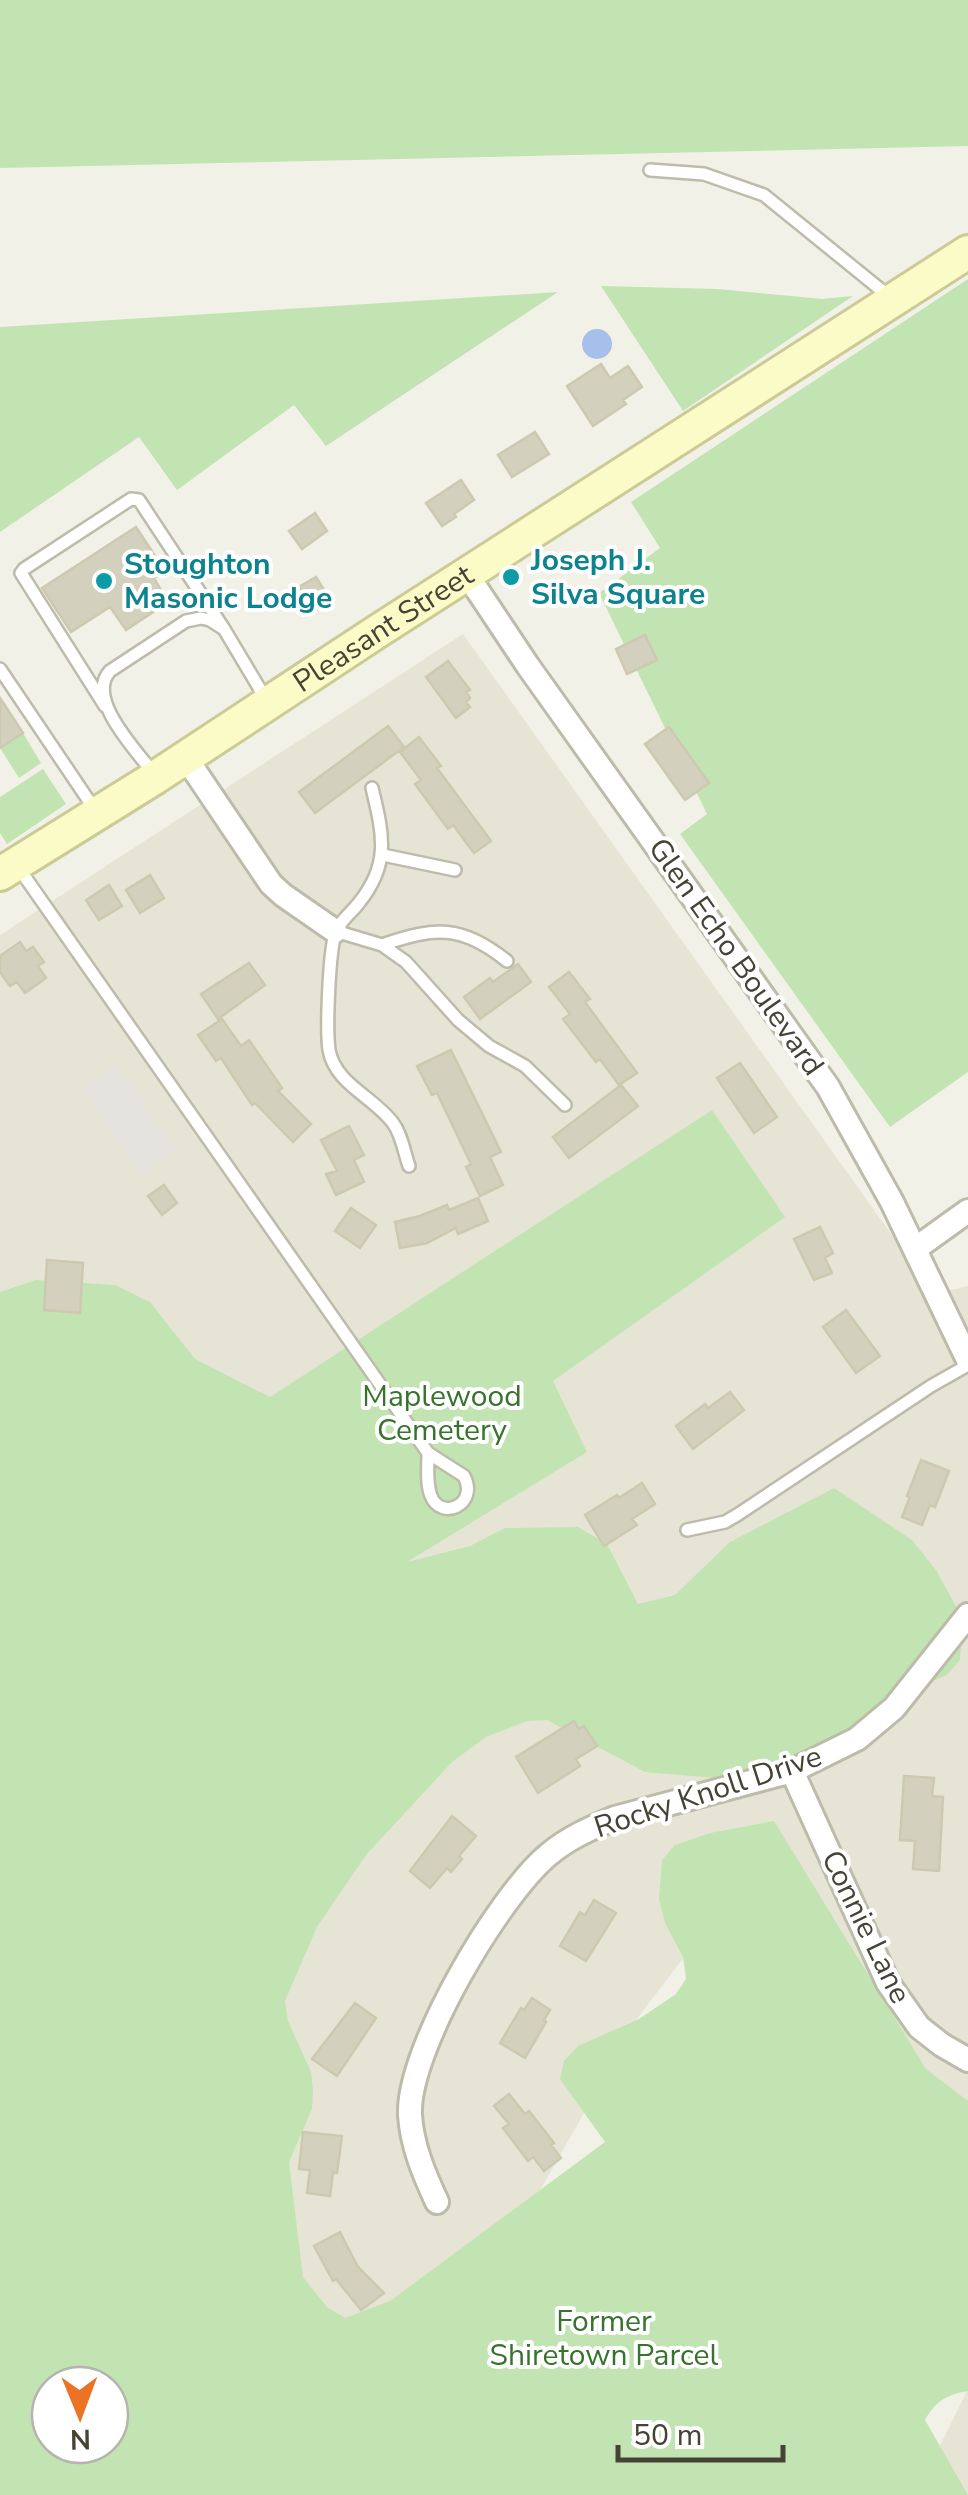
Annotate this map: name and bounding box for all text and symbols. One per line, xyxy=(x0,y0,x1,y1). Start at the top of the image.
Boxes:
place label: Joseph J. Silva Square xyxy=(530,540,705,615)
place label: Stoughton Masonic Lodge xyxy=(124,544,332,619)
street label: Pleasant Street xyxy=(285,554,481,702)
marker: Joseph J. Silva Square xyxy=(500,566,522,588)
marker: Stoughton Masonic Lodge xyxy=(93,570,115,592)
street label: Glen Echo Boulevard xyxy=(639,830,833,1084)
park label: Maplewood Cemetery xyxy=(362,1376,522,1451)
street label: Rocky Knoll Drive xyxy=(589,1736,827,1848)
street label: Connie Lane xyxy=(811,1844,921,2010)
park label: Former Shiretown Parcel xyxy=(490,2301,719,2376)
north arrow xyxy=(30,2365,130,2465)
scale bar xyxy=(618,2400,783,2462)
text: 50 m xyxy=(633,2415,702,2456)
text: N xyxy=(70,2420,91,2458)

